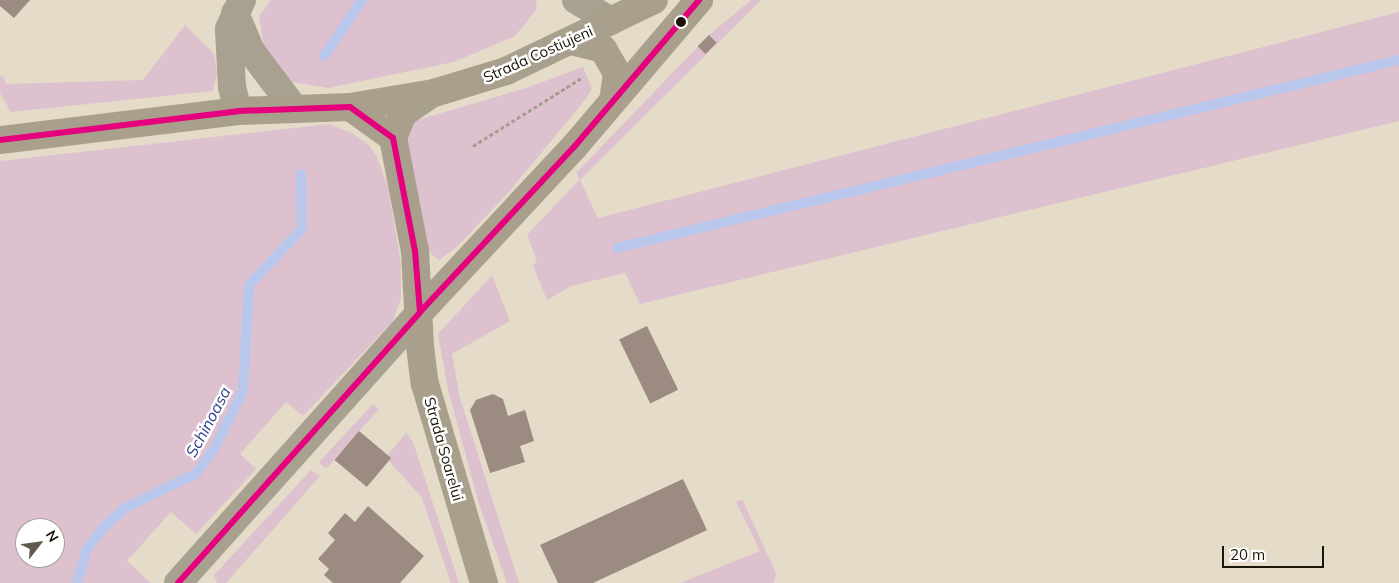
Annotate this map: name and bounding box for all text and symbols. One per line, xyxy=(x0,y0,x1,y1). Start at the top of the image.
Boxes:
unlabelled marker xyxy=(676,17,686,27)
street label: Strada Costiujeni xyxy=(480,22,596,86)
water label: Schinoasa xyxy=(182,384,234,460)
street label: Strada Soarelui xyxy=(421,395,467,503)
north arrow xyxy=(15,518,65,568)
text: N xyxy=(42,527,63,545)
scale bar xyxy=(1224,536,1326,568)
text: 20 m xyxy=(1230,545,1265,564)

